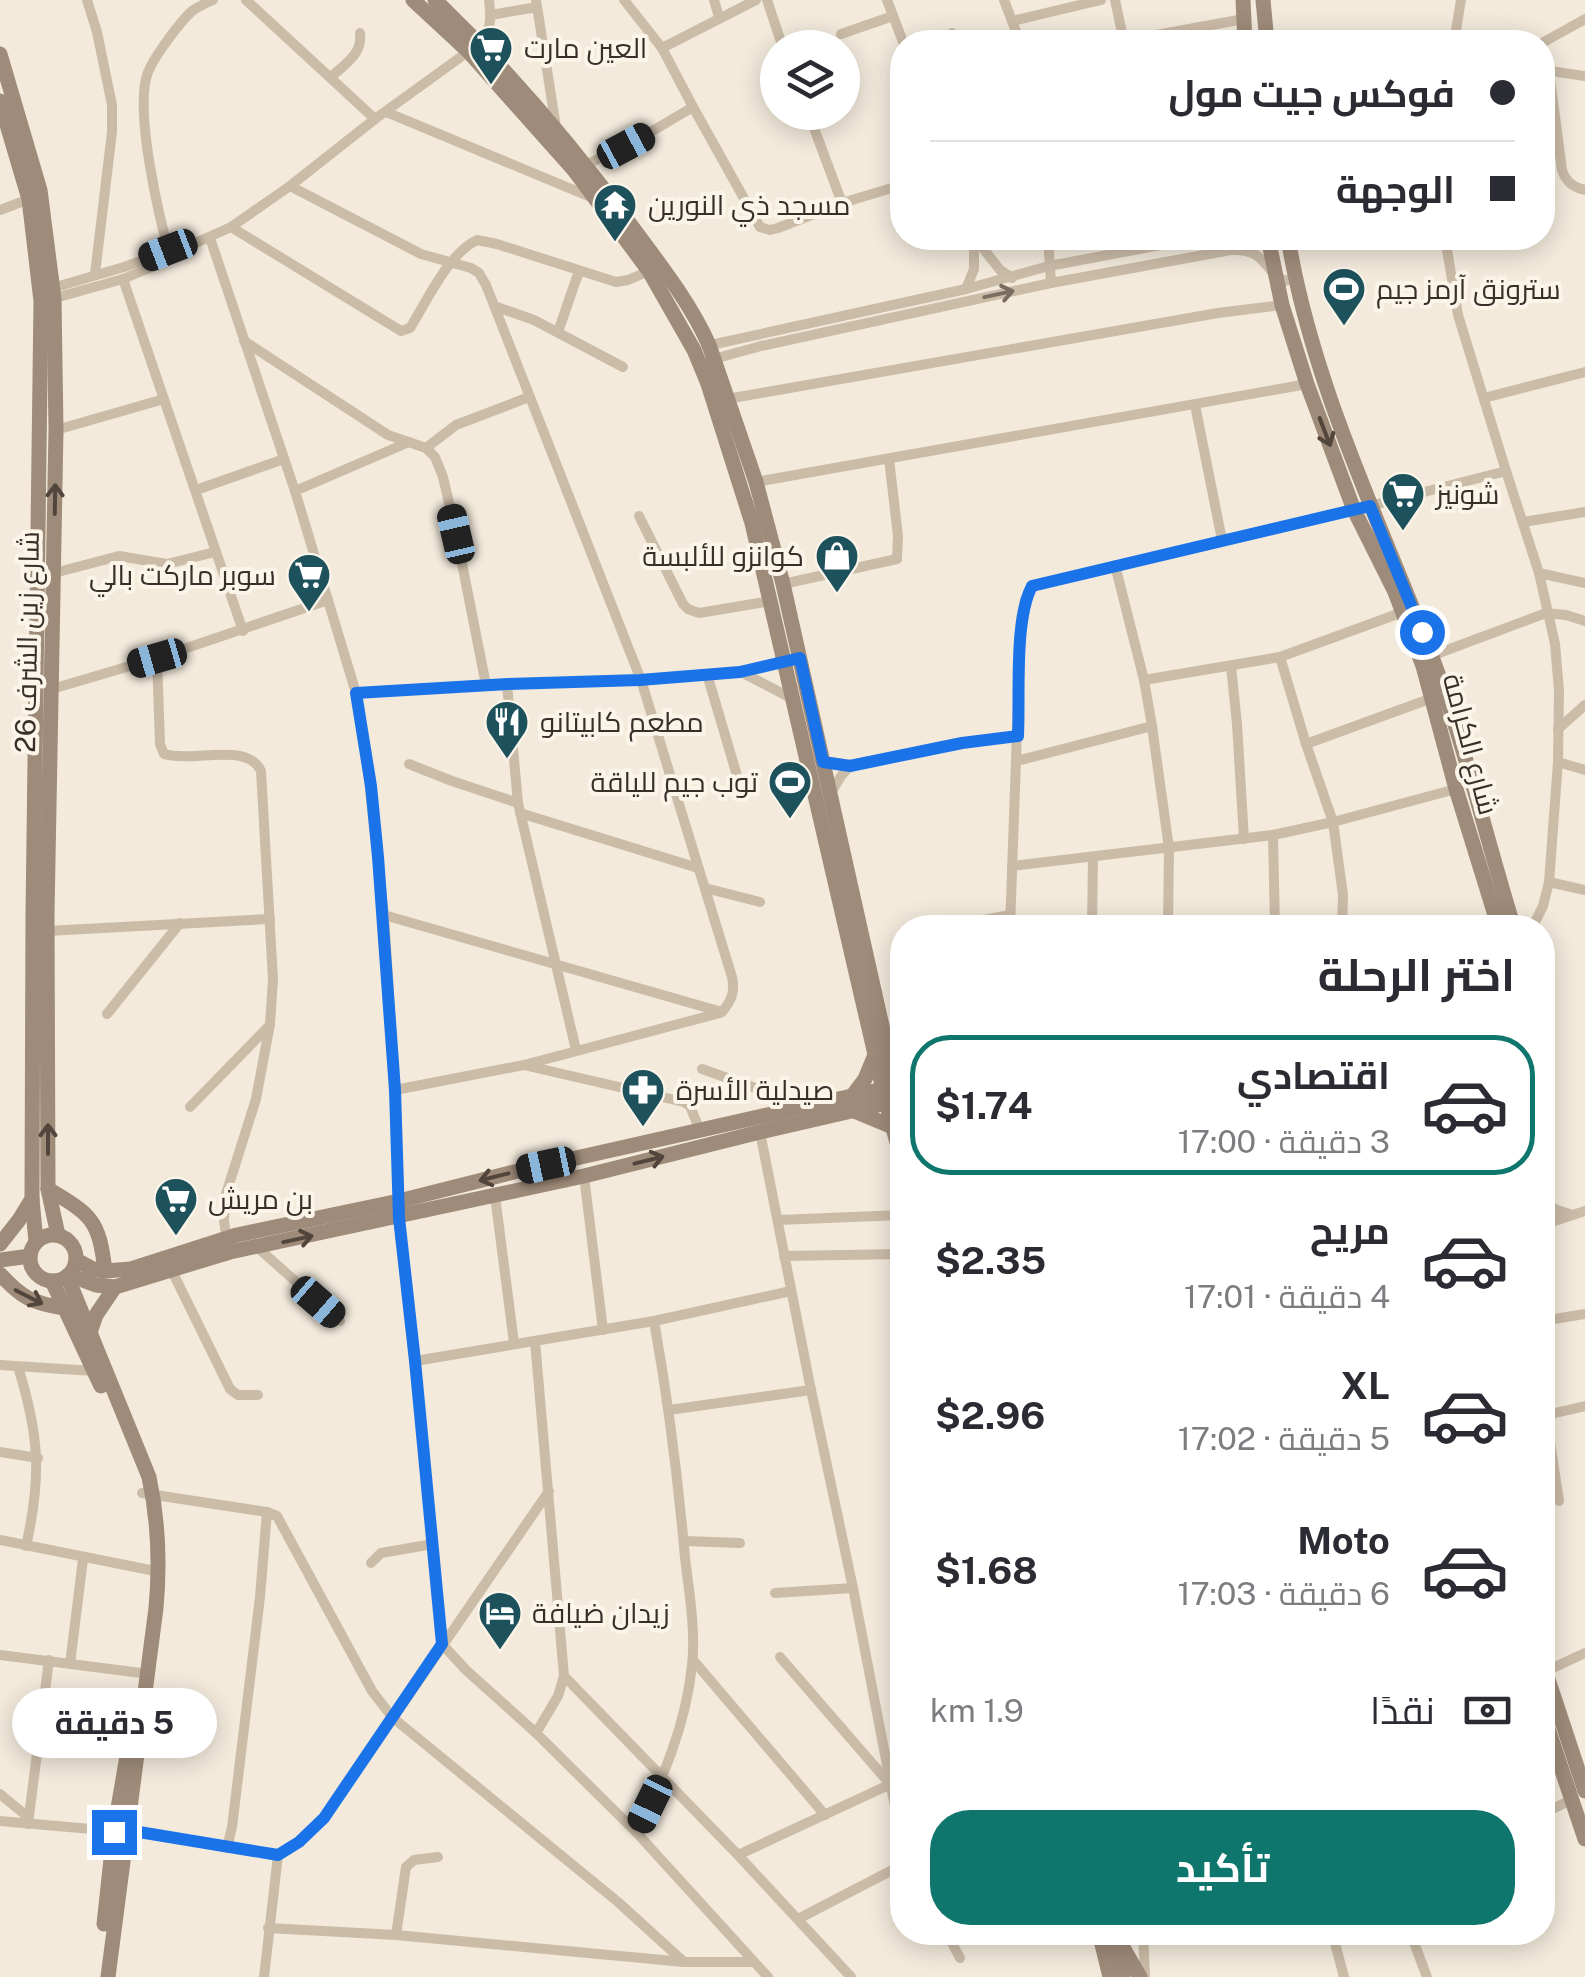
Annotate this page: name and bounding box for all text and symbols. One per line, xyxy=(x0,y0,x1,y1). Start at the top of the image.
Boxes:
supermarket icon: العين مارت xyxy=(468,25,514,86)
map controls xyxy=(760,30,860,130)
button: layers xyxy=(760,30,860,130)
place label: العين مارت xyxy=(524,31,647,65)
text: فوكس جيت مول xyxy=(1168,71,1455,116)
car xyxy=(592,119,660,173)
text: الوجهة xyxy=(1336,167,1455,212)
temple icon: مسجد ذي النورين xyxy=(592,182,638,243)
place label: مسجد ذي النورين xyxy=(648,188,850,227)
car xyxy=(135,225,201,275)
sports icon: سترونق آرمز جيم xyxy=(1321,266,1367,327)
place label: سترونق آرمز جيم xyxy=(1376,272,1561,309)
one-way arrow xyxy=(983,284,1015,302)
one-way arrow xyxy=(1317,415,1335,446)
supermarket icon: شونيز xyxy=(1380,471,1426,532)
place label: شونيز xyxy=(1434,477,1499,510)
one-way arrow xyxy=(46,484,64,516)
car xyxy=(435,501,477,567)
street label: شارع زين الشرف 26 xyxy=(8,531,48,753)
shop icon: كوانزو للألبسة xyxy=(814,533,860,594)
place label: كوانزو للألبسة xyxy=(642,539,804,572)
supermarket icon: سوبر ماركت بالي xyxy=(286,552,332,613)
place label: سوبر ماركت بالي xyxy=(89,558,276,597)
route start xyxy=(1400,610,1445,655)
car xyxy=(124,635,190,681)
street label: شارع الكرامة xyxy=(1434,670,1506,819)
restaurant icon: مطعم كابيتانو xyxy=(484,699,530,760)
place label: مطعم كابيتانو xyxy=(540,705,704,742)
sports icon: توب جيم للياقة xyxy=(767,759,813,820)
place label: توب جيم للياقة xyxy=(590,765,759,802)
text: اختر الرحلة xyxy=(1318,948,1515,1001)
text: اقتصادي xyxy=(1237,1053,1390,1098)
icon: car xyxy=(1420,1060,1510,1150)
pharmacy icon: صيدلية الأسرة xyxy=(620,1067,666,1128)
place label: صيدلية الأسرة xyxy=(676,1073,834,1106)
text: $1.74 xyxy=(935,1083,1033,1128)
one-way arrow xyxy=(38,1123,58,1156)
text: 3 دقيقة · 17:00 xyxy=(1178,1123,1390,1160)
car xyxy=(514,1144,578,1186)
one-way arrow xyxy=(633,1149,664,1168)
one-way arrow xyxy=(479,1169,511,1187)
supermarket icon: بن مريش xyxy=(153,1176,199,1237)
place label: بن مريش xyxy=(208,1182,313,1216)
text: مريح xyxy=(1310,1208,1390,1253)
icon: car xyxy=(1420,1215,1510,1305)
one-way arrow xyxy=(281,1228,313,1247)
text: $2.35 xyxy=(935,1238,1046,1283)
car xyxy=(286,1271,350,1333)
text: 4 دقيقة · 17:01 xyxy=(1184,1278,1390,1315)
one-way arrow xyxy=(14,1288,43,1307)
text: XL xyxy=(1341,1363,1390,1408)
icon: car xyxy=(1420,1370,1510,1460)
text: $2.96 xyxy=(935,1393,1045,1438)
text: 5 دقيقة · 17:02 xyxy=(1178,1420,1390,1457)
text: Moto xyxy=(1297,1518,1390,1563)
icon: car xyxy=(1420,1525,1510,1615)
text: $1.68 xyxy=(935,1548,1038,1593)
text: 6 دقيقة · 17:03 xyxy=(1177,1575,1390,1612)
hotel icon: زيدان ضيافة xyxy=(477,1590,523,1651)
place label: زيدان ضيافة xyxy=(532,1596,670,1630)
icon: cash xyxy=(1460,1683,1515,1738)
callout: 5 دقيقة xyxy=(12,1687,216,1757)
text: نقدًا xyxy=(1370,1688,1435,1733)
text: 1.9 km xyxy=(930,1692,1024,1729)
text: 5 دقيقة xyxy=(55,1704,174,1741)
car xyxy=(623,1770,677,1838)
route end xyxy=(92,1810,137,1855)
button: تأكيد xyxy=(930,1810,1515,1925)

